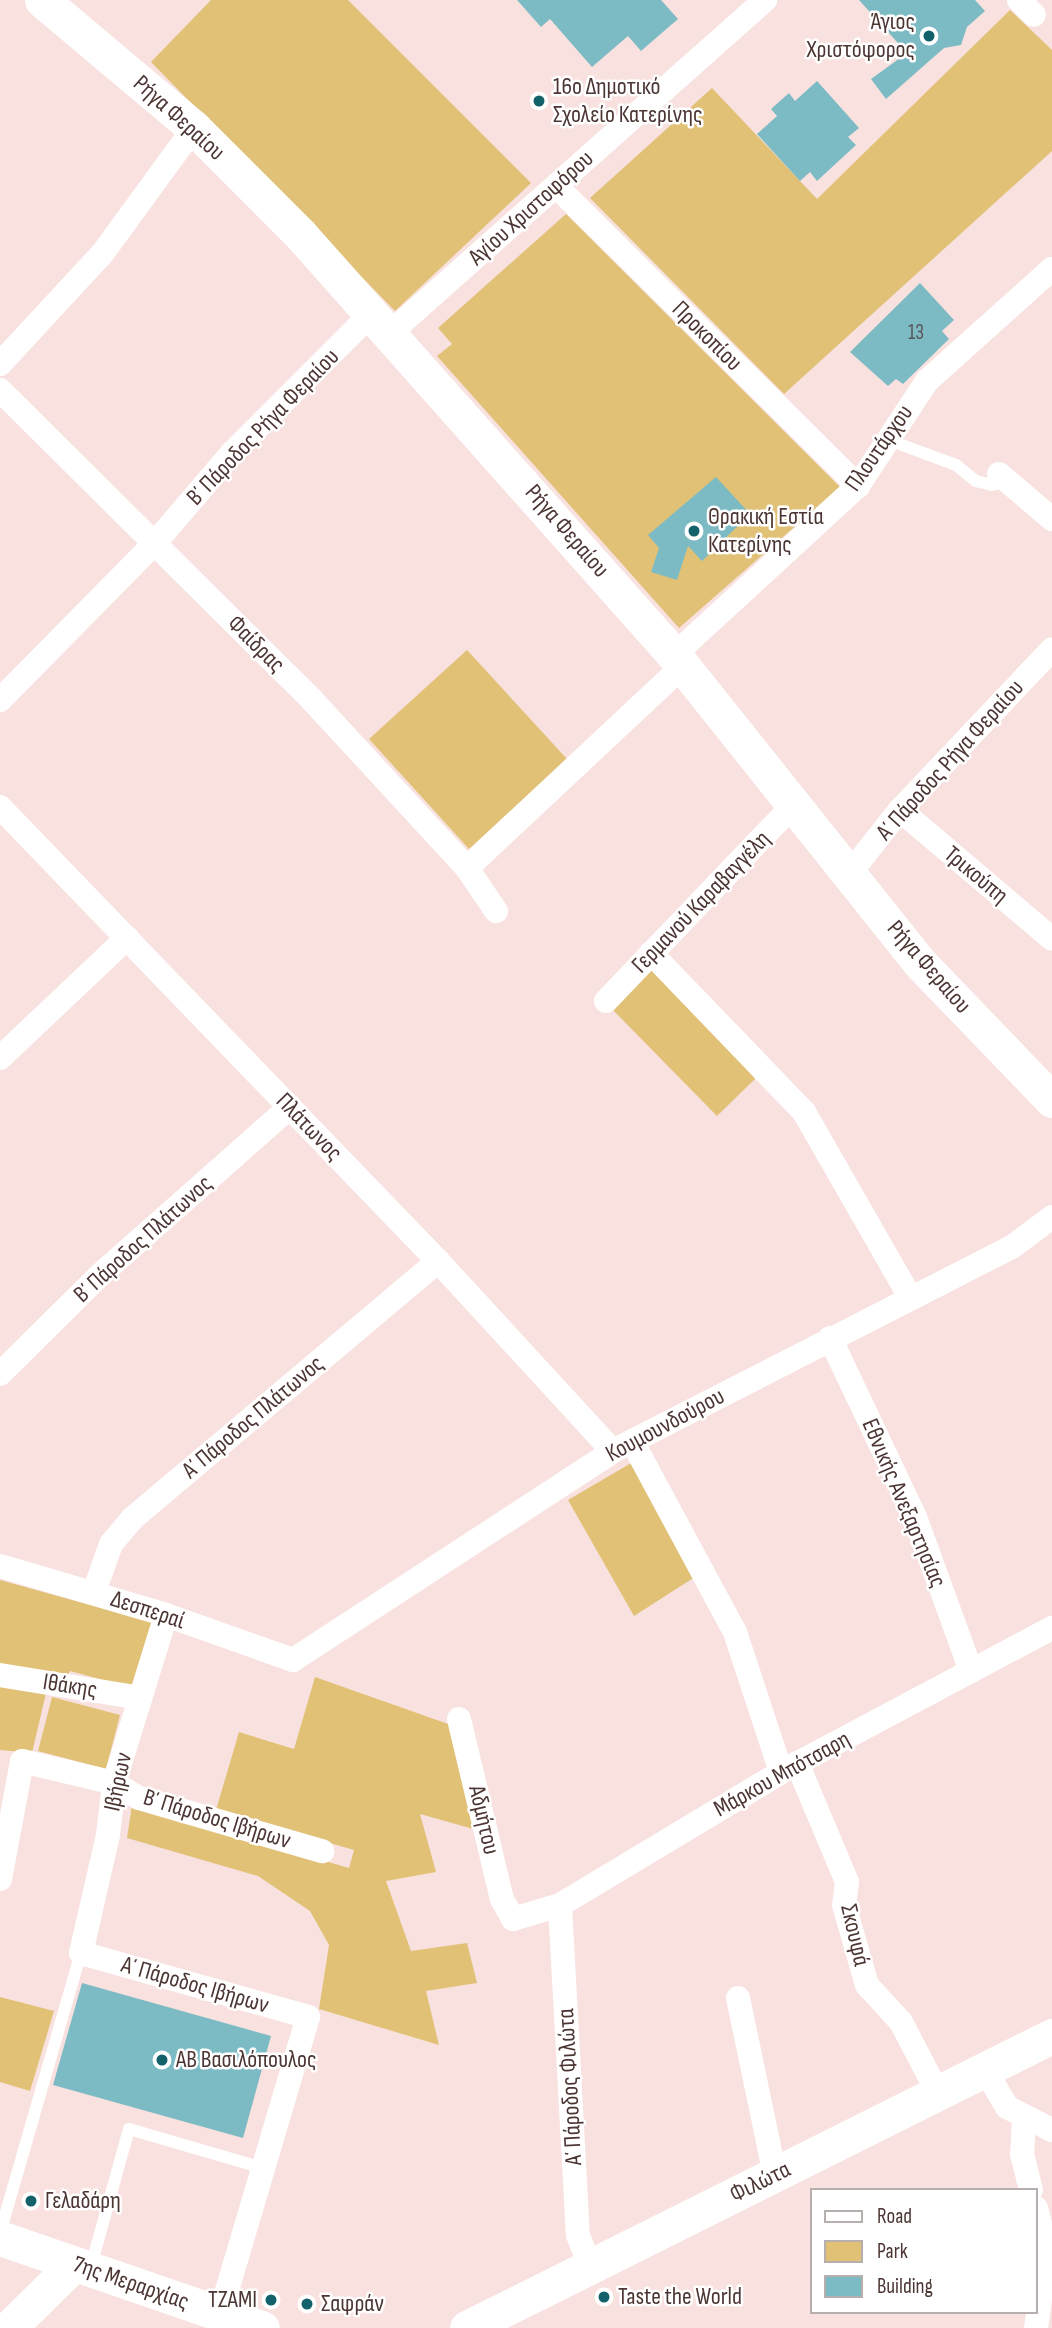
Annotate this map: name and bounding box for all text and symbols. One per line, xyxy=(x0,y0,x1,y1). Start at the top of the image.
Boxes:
place label: Άγιος Χριστόφορος xyxy=(806,8,915,64)
marker: Άγιος Χριστόφορος xyxy=(921,28,937,44)
street label: Ρήγα Φεραίου xyxy=(127,69,231,167)
place label: 16ο Δημοτικό Σχολείο Κατερίνης xyxy=(553,73,702,129)
marker: 16ο Δημοτικό Σχολείο Κατερίνης xyxy=(531,93,547,109)
street label: Αγίου Χριστοφόρου xyxy=(463,144,599,272)
street label: Προκοπίου xyxy=(666,295,748,377)
house number: 13 xyxy=(908,320,924,346)
street label: Β΄ Πάροδος Ρήγα Φεραίου xyxy=(181,343,345,511)
street label: Πλουτάρχου xyxy=(839,399,919,497)
street label: Ρήγα Φεραίου xyxy=(519,479,615,583)
place label: Θρακική Εστία Κατερίνης xyxy=(708,503,823,559)
marker: Θρακική Εστία Κατερίνης xyxy=(686,523,702,539)
street label: Φαίδρας xyxy=(221,609,291,679)
street label: Α΄ Πάροδος Ρήγα Φεραίου xyxy=(870,674,1030,846)
street label: Γερμανού Καραβαγγέλη xyxy=(626,825,776,979)
street label: Τρικούπη xyxy=(938,840,1014,910)
street label: Ρήγα Φεραίου xyxy=(881,915,977,1019)
street label: Πλάτωνος xyxy=(270,1087,348,1167)
street label: Β΄ Πάροδος Πλάτωνος xyxy=(68,1169,218,1309)
street label: Α΄ Πάροδος Πλάτωνος xyxy=(176,1349,330,1485)
street label: Κουμουνδούρου xyxy=(601,1382,729,1468)
street label: Εθνικής Ανεξαρτησίας xyxy=(855,1414,953,1592)
street label: Δεσπεραί xyxy=(107,1584,189,1636)
street label: Ιθάκης xyxy=(41,1668,99,1704)
street label: Μάρκου Μπότσαρη xyxy=(709,1725,855,1823)
street label: Ιβήρων xyxy=(98,1750,138,1814)
street label: Β΄ Πάροδος Ιβήρων xyxy=(140,1783,294,1855)
street label: Αδμήτου xyxy=(462,1783,506,1857)
street label: Σκουφά xyxy=(834,1901,876,1969)
street label: Α΄ Πάροδος Ιβήρων xyxy=(118,1950,272,2020)
street label: Α΄ Πάροδος Φιλώτα xyxy=(552,2008,588,2166)
place label: ΑΒ Βασιλόπουλος xyxy=(176,2046,316,2074)
marker: ΑΒ Βασιλόπουλος xyxy=(154,2052,170,2068)
street label: Φιλώτα xyxy=(725,2155,795,2209)
place label: Γελαδάρη xyxy=(45,2187,121,2215)
legend xyxy=(810,2188,1038,2314)
marker: Γελαδάρη xyxy=(23,2193,39,2209)
text: Road xyxy=(877,2204,912,2229)
text: Park xyxy=(877,2239,908,2264)
street label: 7ης Μεραρχίας xyxy=(69,2250,193,2316)
text: Building xyxy=(877,2274,933,2299)
place label: Taste the World xyxy=(618,2283,742,2311)
place label: ΤΖΑΜΙ xyxy=(208,2286,257,2314)
marker: Taste the World xyxy=(596,2289,612,2305)
place label: Σαφράν xyxy=(321,2290,384,2318)
marker: ΤΖΑΜΙ xyxy=(263,2292,279,2308)
marker: Σαφράν xyxy=(299,2296,315,2312)

